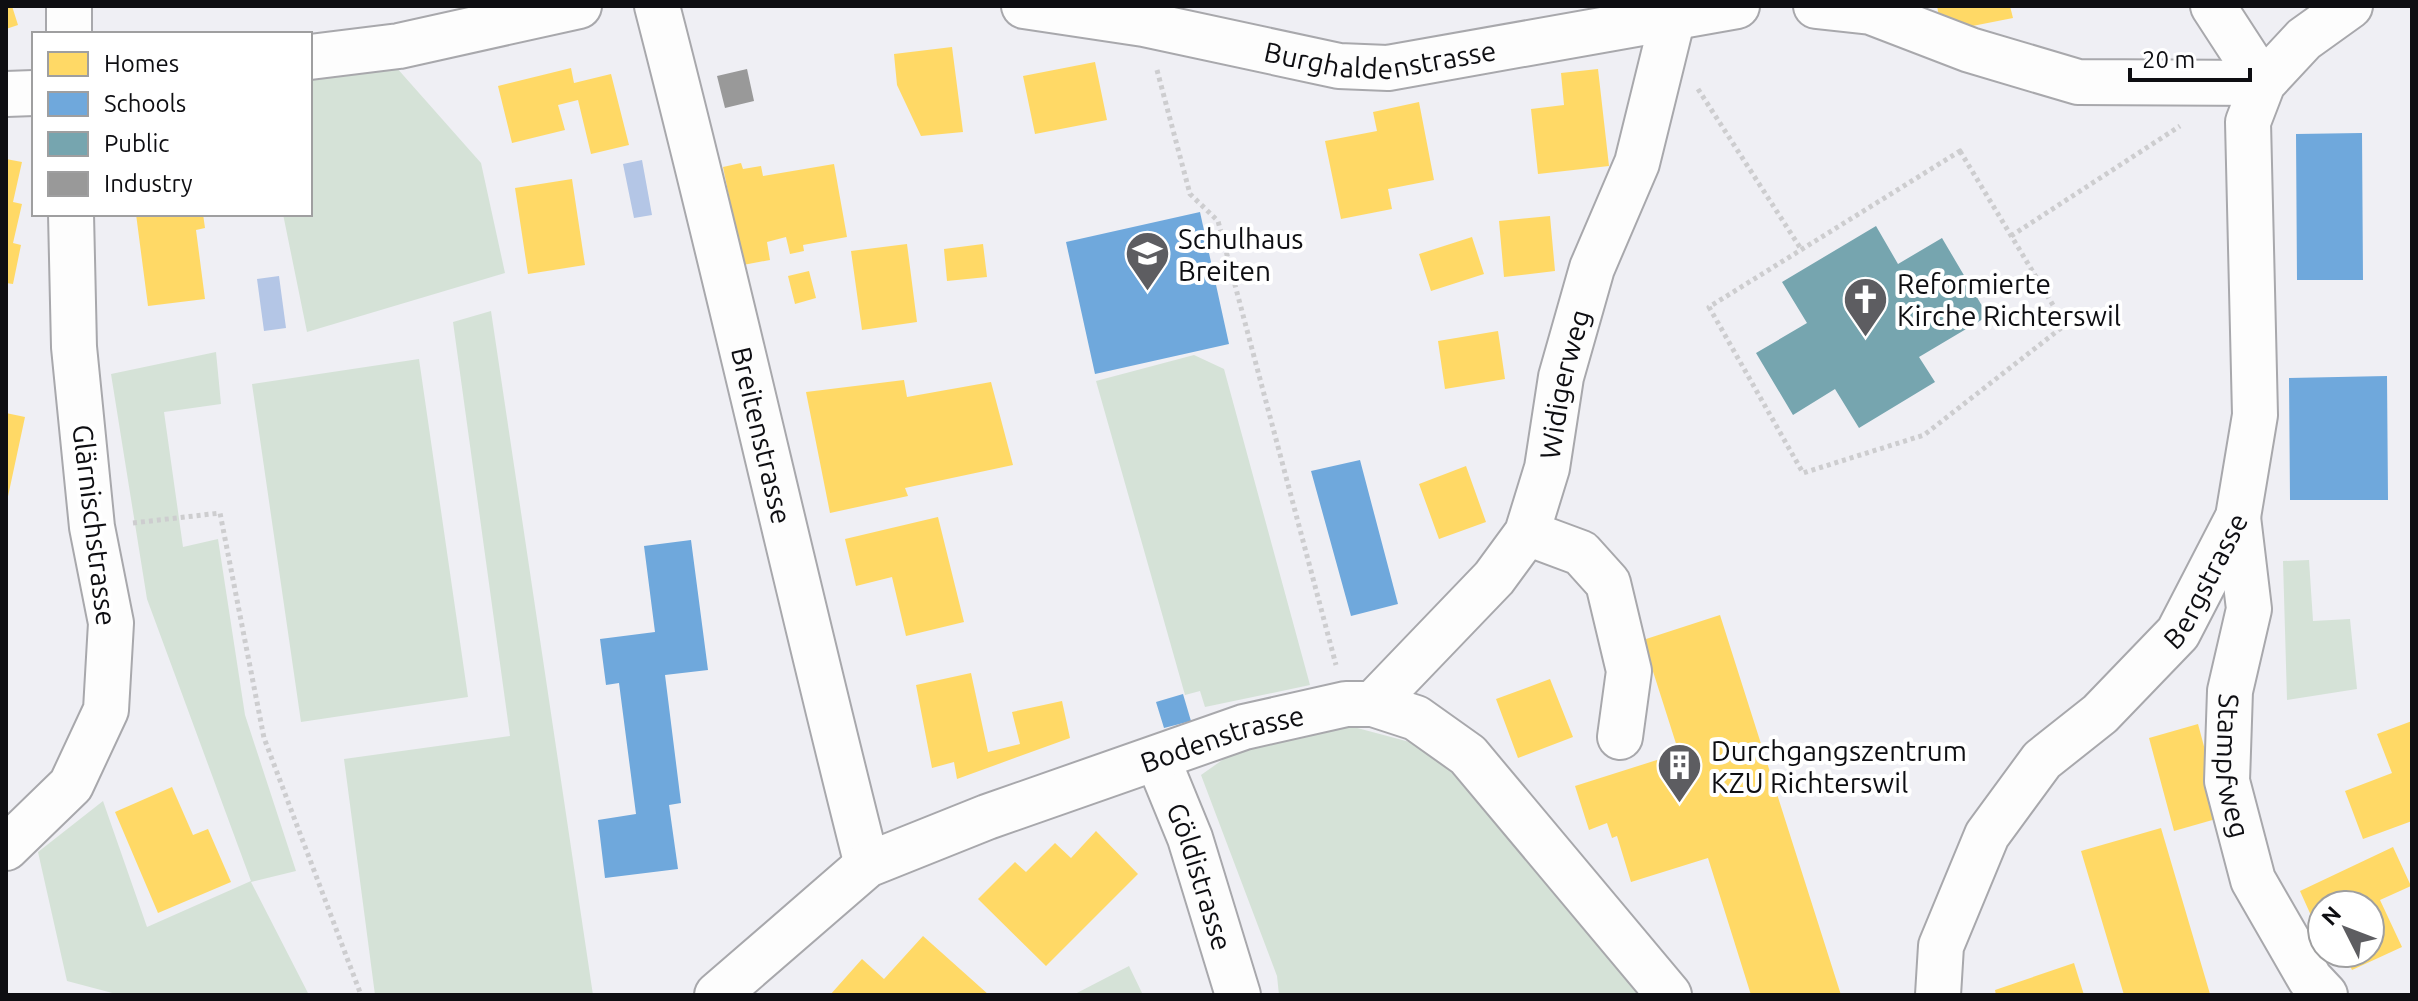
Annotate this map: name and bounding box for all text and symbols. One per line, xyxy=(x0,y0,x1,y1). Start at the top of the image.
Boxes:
legend xyxy=(32,32,312,216)
scale bar xyxy=(2130,32,2250,82)
street label: Burghaldenstrasse xyxy=(1262,34,1498,84)
text: 20 m xyxy=(2142,46,2195,73)
text: Homes xyxy=(104,50,179,77)
text: Schools xyxy=(104,90,186,117)
text: Public xyxy=(104,130,169,157)
text: Industry xyxy=(104,170,193,197)
place label: Schulhaus Breiten xyxy=(1178,223,1304,286)
school or university icon: Schulhaus Breiten xyxy=(1123,230,1171,293)
place label: Reformierte Kirche Richterswil xyxy=(1897,268,2121,331)
church icon: Reformierte Kirche Richterswil xyxy=(1842,275,1890,338)
street label: Widigerweg xyxy=(1533,306,1595,461)
street label: Breitenstrasse xyxy=(726,344,798,527)
street label: Glärnischstrasse xyxy=(67,422,123,628)
street label: Bergstrasse xyxy=(2157,508,2253,654)
street label: Stampfweg xyxy=(2211,693,2257,841)
street label: Bodenstrasse xyxy=(1136,698,1307,778)
place label: Durchgangszentrum KZU Richterswil xyxy=(1711,735,1967,798)
building icon: Durchgangszentrum KZU Richterswil xyxy=(1656,742,1704,805)
street label: Göldistrasse xyxy=(1162,798,1239,954)
north arrow xyxy=(2306,889,2386,969)
text: N xyxy=(2316,901,2346,930)

